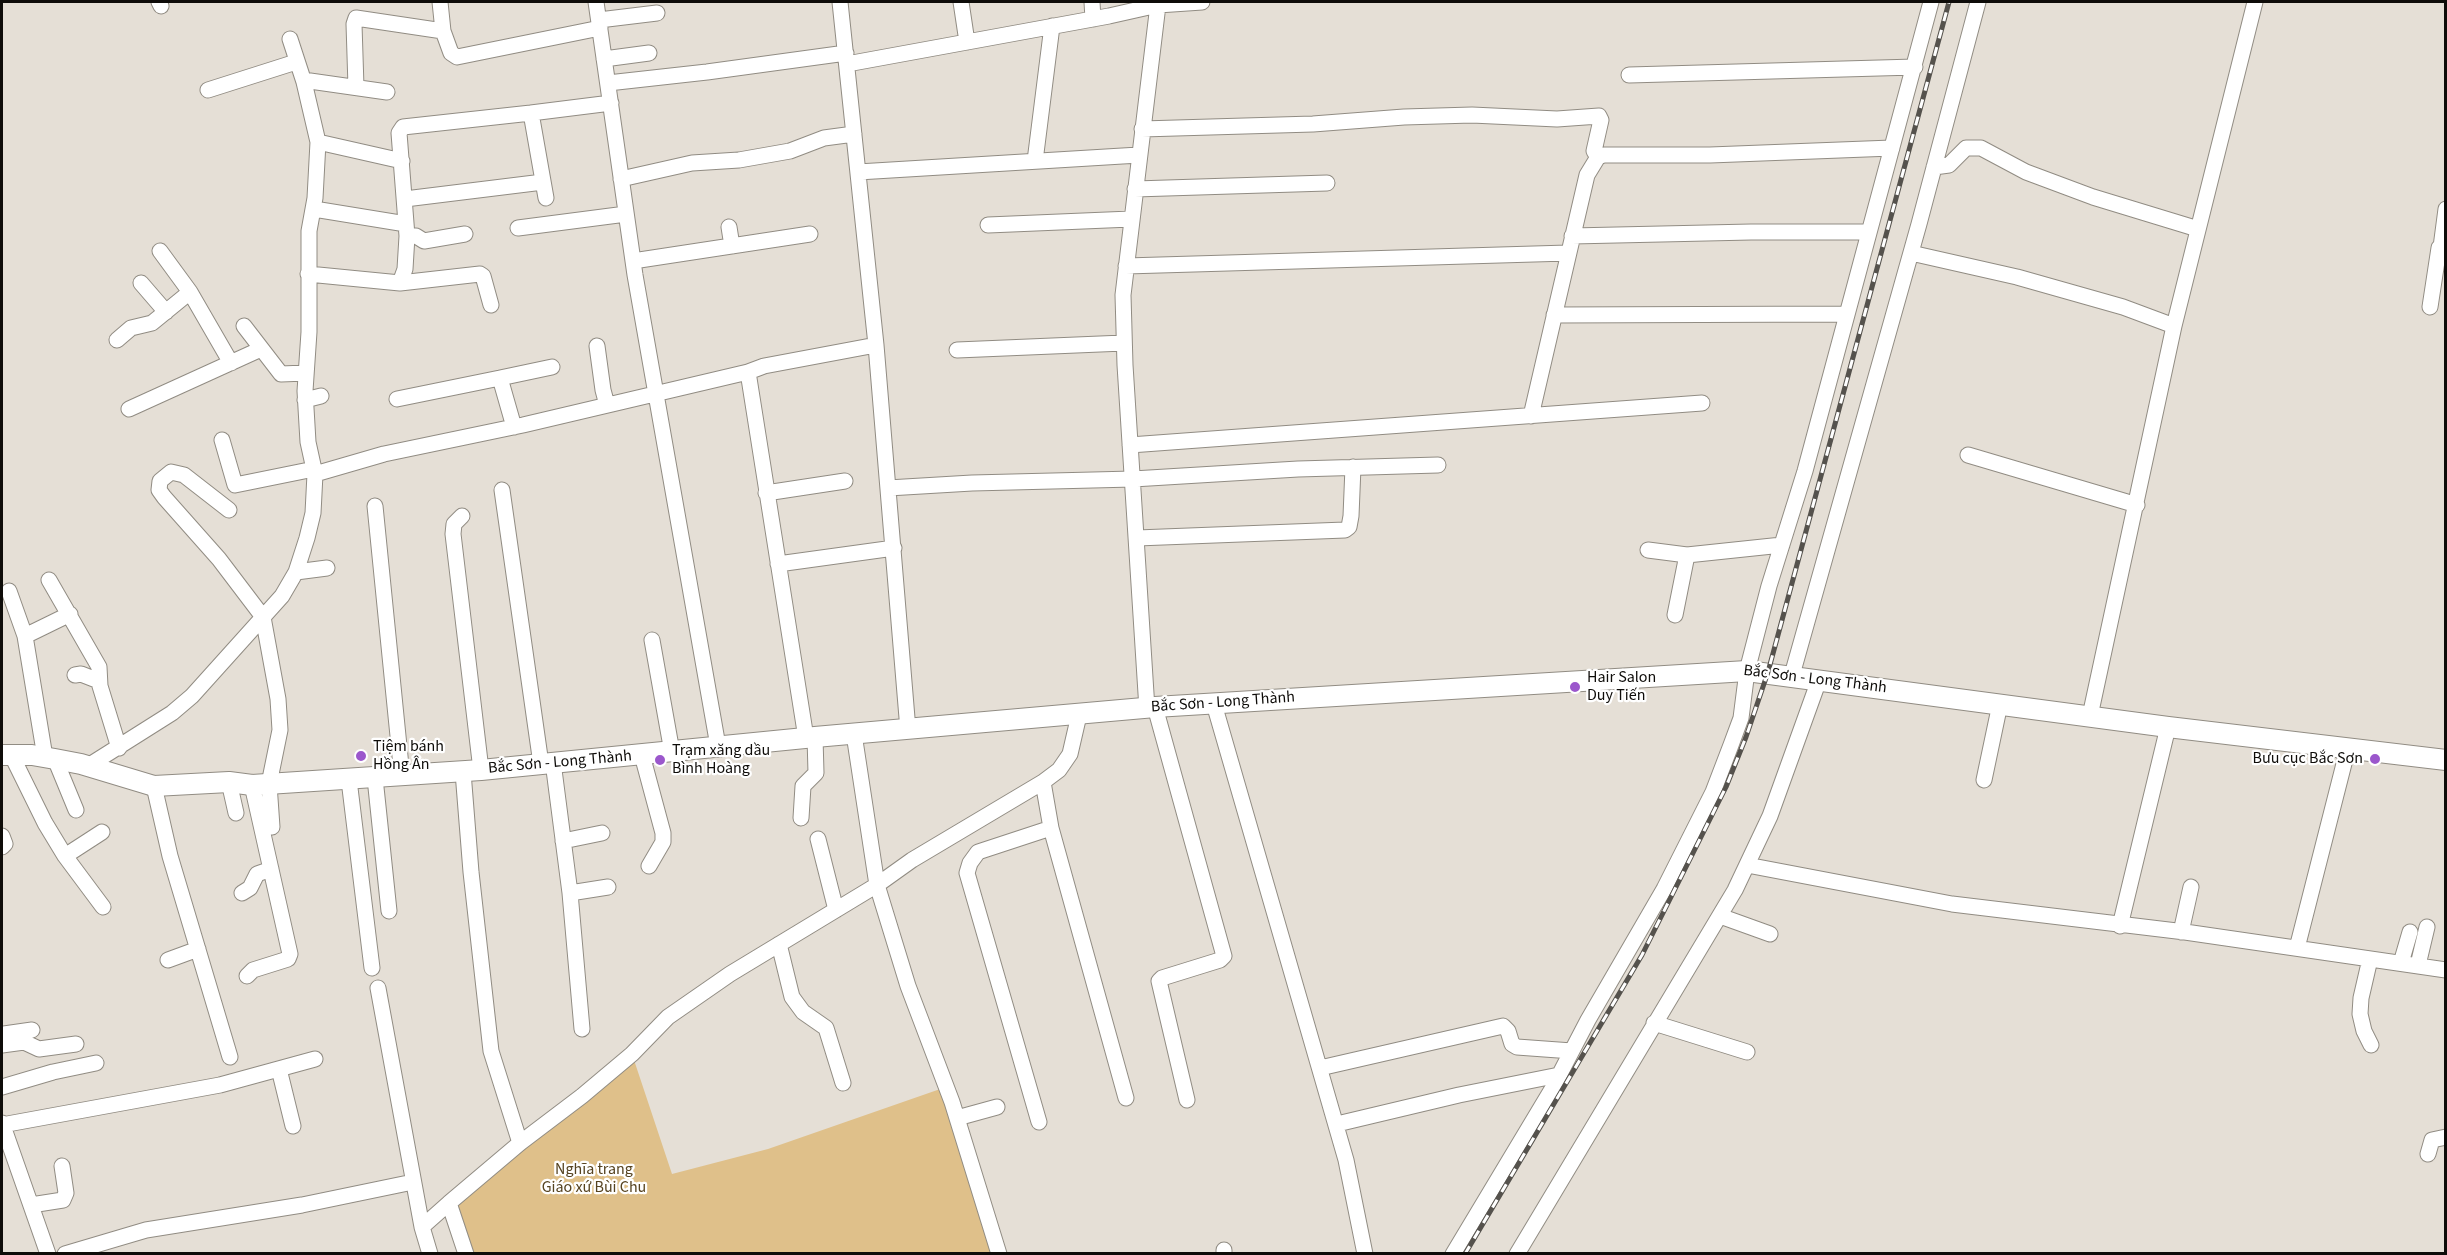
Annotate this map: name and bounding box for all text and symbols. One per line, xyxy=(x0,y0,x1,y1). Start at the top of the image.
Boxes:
street label: Bắc Sơn - Long Thành xyxy=(1742,662,1888,698)
place label: Hair Salon Duy Tiến xyxy=(1587,668,1656,706)
marker: Hair Salon Duy Tiến xyxy=(1568,680,1582,694)
street label: Bắc Sơn - Long Thành xyxy=(1150,688,1296,718)
place label: Tiệm bánh Hồng Ân xyxy=(373,737,444,775)
place label: Trạm xăng dầu Bình Hoàng xyxy=(672,741,770,779)
street label: Bắc Sơn - Long Thành xyxy=(487,747,633,779)
marker: Tiệm bánh Hồng Ân xyxy=(354,749,368,763)
place label: Bưu cục Bắc Sơn xyxy=(2253,749,2363,769)
marker: Bưu cục Bắc Sơn xyxy=(2368,752,2382,766)
marker: Trạm xăng dầu Bình Hoàng xyxy=(653,753,667,767)
park label: Nghĩa trang Giáo xứ Bùi Chu xyxy=(542,1160,646,1198)

